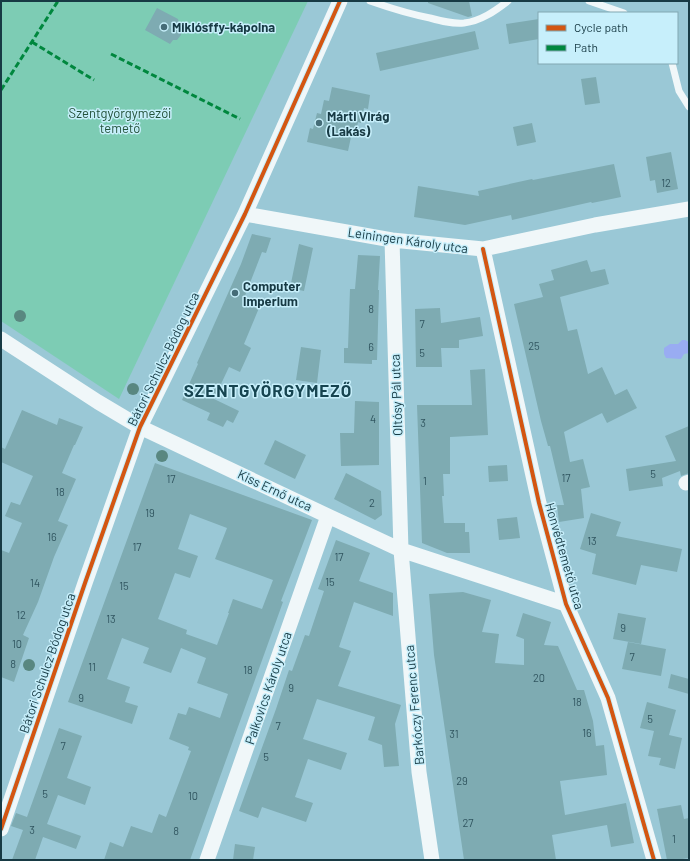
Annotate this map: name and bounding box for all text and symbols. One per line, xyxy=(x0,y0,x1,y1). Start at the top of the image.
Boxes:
legend xyxy=(538,12,678,64)
place label: Miklósffy-kápolna xyxy=(172,19,275,35)
text: Cycle path xyxy=(574,20,628,34)
marker: Miklósffy-kápolna xyxy=(159,22,169,32)
text: Path xyxy=(574,40,598,54)
park label: Szentgyörgymezői temető xyxy=(69,105,171,136)
place label: Márti Virág (Lakás) xyxy=(326,108,389,139)
marker: Márti Virág (Lakás) xyxy=(314,118,324,128)
house number: 12 xyxy=(661,176,671,189)
street label: Leiningen Károly utca xyxy=(347,224,469,256)
place label: Computer Imperium xyxy=(243,278,300,309)
marker: Computer Imperium xyxy=(230,288,240,298)
street label: Bátori Schulcz Bódog utca xyxy=(124,289,202,429)
house number: 8 xyxy=(368,302,374,315)
house number: 7 xyxy=(419,317,425,330)
house number: 25 xyxy=(528,339,540,352)
house number: 6 xyxy=(368,340,374,353)
house number: 5 xyxy=(419,346,425,359)
street label: Oltósy Pál utca xyxy=(387,354,405,436)
district label: SZENTGYÖRGYMEZŐ xyxy=(184,380,352,400)
house number: 4 xyxy=(370,412,376,425)
house number: 3 xyxy=(420,416,426,429)
street label: Kiss Ernő utca xyxy=(235,466,315,514)
house number: 5 xyxy=(650,467,656,480)
house number: 17 xyxy=(561,471,571,484)
house number: 17 xyxy=(166,472,176,485)
house number: 1 xyxy=(423,474,427,487)
house number: 18 xyxy=(55,485,65,498)
house number: 2 xyxy=(369,496,375,509)
street label: Honvédtemető utca xyxy=(542,501,588,611)
house number: 19 xyxy=(145,506,155,519)
house number: 16 xyxy=(47,530,57,543)
house number: 13 xyxy=(587,534,597,547)
house number: 17 xyxy=(132,540,142,553)
house number: 17 xyxy=(334,550,344,563)
house number: 15 xyxy=(325,575,335,588)
house number: 14 xyxy=(30,576,40,589)
house number: 15 xyxy=(119,579,129,592)
street label: Bátori Schulcz Bódog utca xyxy=(15,591,79,735)
house number: 12 xyxy=(16,608,26,621)
house number: 13 xyxy=(106,612,116,625)
house number: 9 xyxy=(620,621,626,634)
street label: Palkovics Károly utca xyxy=(241,629,295,747)
house number: 10 xyxy=(12,637,22,650)
street label: Barkóczy Ferenc utca xyxy=(401,644,427,766)
house number: 7 xyxy=(629,650,635,663)
house number: 8 xyxy=(10,657,16,670)
house number: 11 xyxy=(88,660,96,673)
house number: 18 xyxy=(243,663,253,676)
house number: 20 xyxy=(533,671,545,684)
house number: 9 xyxy=(288,681,294,694)
house number: 9 xyxy=(78,691,84,704)
house number: 18 xyxy=(572,695,582,708)
house number: 5 xyxy=(647,712,653,725)
house number: 7 xyxy=(275,719,281,732)
house number: 16 xyxy=(582,726,592,739)
house number: 31 xyxy=(449,727,459,740)
house number: 7 xyxy=(60,739,66,752)
house number: 5 xyxy=(263,750,269,763)
house number: 29 xyxy=(456,774,468,787)
house number: 5 xyxy=(42,787,48,800)
house number: 10 xyxy=(188,789,198,802)
house number: 27 xyxy=(462,816,474,829)
house number: 3 xyxy=(29,823,35,836)
house number: 8 xyxy=(173,824,179,837)
house number: 1 xyxy=(672,832,676,845)

